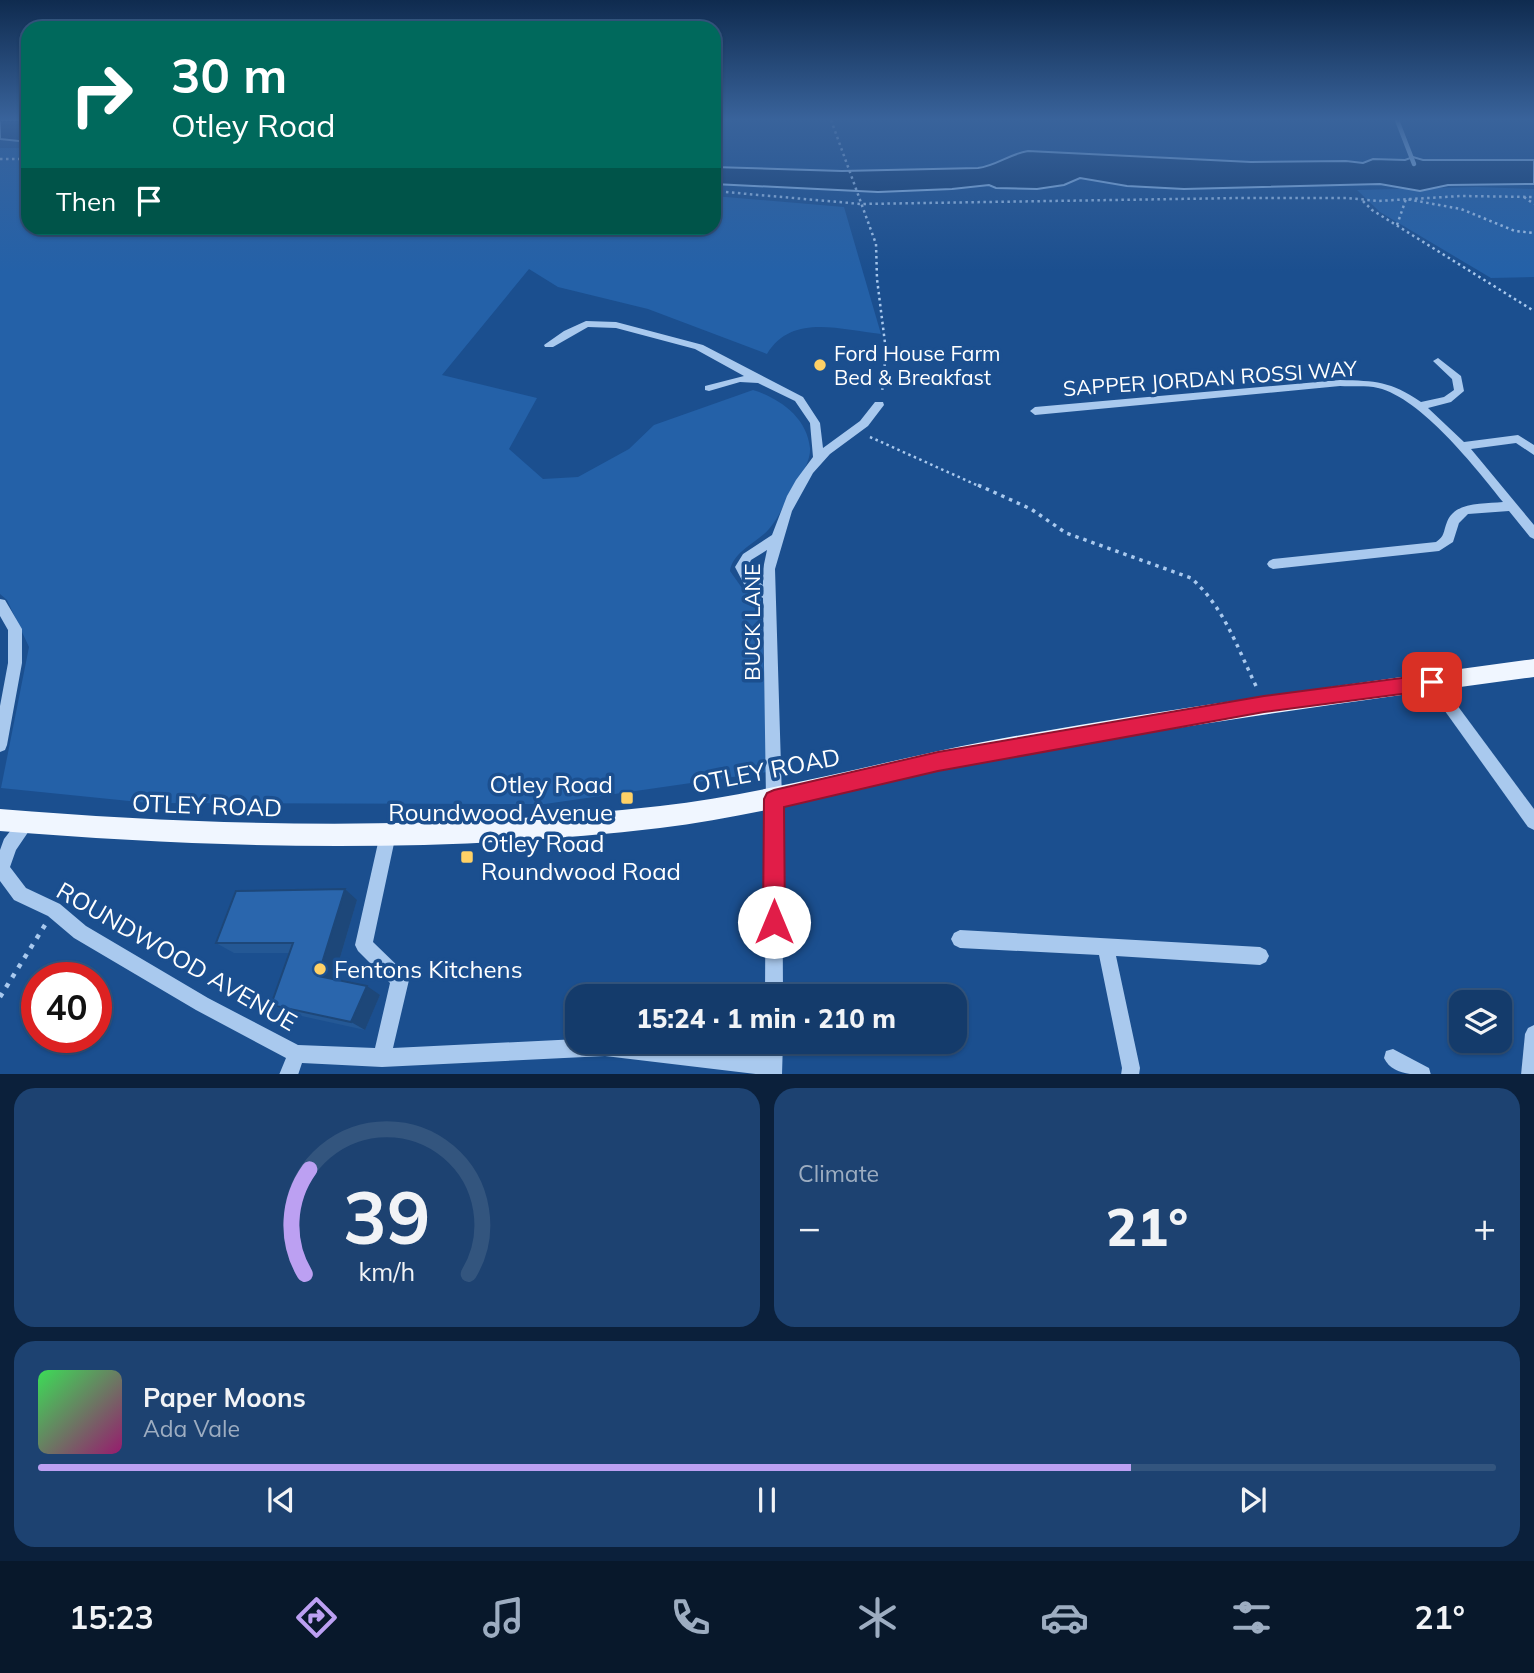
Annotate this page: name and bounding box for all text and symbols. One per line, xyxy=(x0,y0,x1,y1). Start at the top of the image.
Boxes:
text: 30 m xyxy=(171,44,287,105)
icon: right xyxy=(56,49,147,140)
text: Otley Road xyxy=(171,105,336,145)
icon: arrive xyxy=(130,182,168,220)
text: Then xyxy=(56,185,116,218)
place label: Ford House Farm Bed & Breakfast xyxy=(834,340,1001,390)
street label: SAPPER JORDAN ROSSI WAY xyxy=(1062,355,1358,401)
marker: Ford House Farm Bed & Breakfast xyxy=(812,357,828,373)
street label: BUCK LANE xyxy=(739,563,765,681)
pin xyxy=(1402,652,1462,712)
icon: arrive xyxy=(1413,663,1451,701)
street label: OTLEY ROAD xyxy=(689,741,843,799)
place label: Otley Road Roundwood Avenue xyxy=(388,769,613,827)
street label: OTLEY ROAD xyxy=(131,787,283,823)
marker: Otley Road Roundwood Avenue xyxy=(619,790,635,806)
place label: Otley Road Roundwood Road xyxy=(481,828,681,886)
marker: Otley Road Roundwood Road xyxy=(459,849,475,865)
street label: ROUNDWOOD AVENUE xyxy=(52,875,302,1037)
position arrow xyxy=(737,885,811,959)
place label: Fentons Kitchens xyxy=(334,954,523,984)
marker: Fentons Kitchens xyxy=(312,961,328,977)
speed limit sign: 40 xyxy=(21,962,112,1053)
map controls xyxy=(1449,990,1512,1053)
button: layers xyxy=(1449,990,1512,1053)
text: 15:24 · 1 min · 210 m xyxy=(636,1002,896,1035)
text: Climate xyxy=(798,1159,879,1188)
text: 39 xyxy=(343,1171,431,1262)
text: 21° xyxy=(1106,1194,1188,1259)
text: − xyxy=(798,1203,821,1251)
text: + xyxy=(1473,1203,1496,1251)
text: km/h xyxy=(359,1255,415,1286)
text: Paper Moons xyxy=(143,1381,306,1414)
text: Ada Vale xyxy=(143,1414,240,1443)
icon: previous xyxy=(262,1481,300,1519)
icon: pause xyxy=(748,1481,786,1519)
icon: next xyxy=(1234,1481,1272,1519)
icon: directions xyxy=(292,1593,341,1642)
icon: music xyxy=(479,1593,528,1642)
icon: phone xyxy=(666,1593,715,1642)
icon: climate xyxy=(853,1593,902,1642)
icon: car xyxy=(1040,1593,1089,1642)
icon: filters xyxy=(1227,1593,1276,1642)
text: 15:23 xyxy=(69,1597,154,1637)
text: 21° xyxy=(1414,1597,1465,1637)

